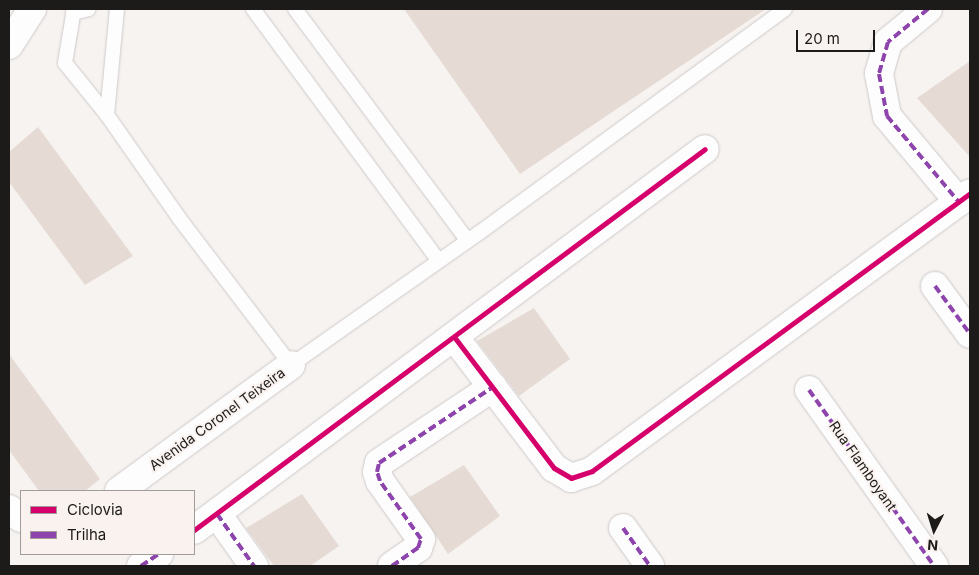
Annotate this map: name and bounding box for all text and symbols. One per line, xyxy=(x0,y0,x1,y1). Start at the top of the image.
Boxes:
scale bar xyxy=(799,20,878,52)
text: 20 m xyxy=(804,29,840,48)
street label: Avenida Coronel Teixeira xyxy=(146,364,288,474)
street label: Rua Flamboyant xyxy=(826,418,900,514)
legend xyxy=(20,490,195,555)
text: Ciclovia xyxy=(67,500,123,519)
north arrow xyxy=(909,505,959,555)
text: Trilha xyxy=(67,525,106,544)
text: N xyxy=(927,537,939,554)

